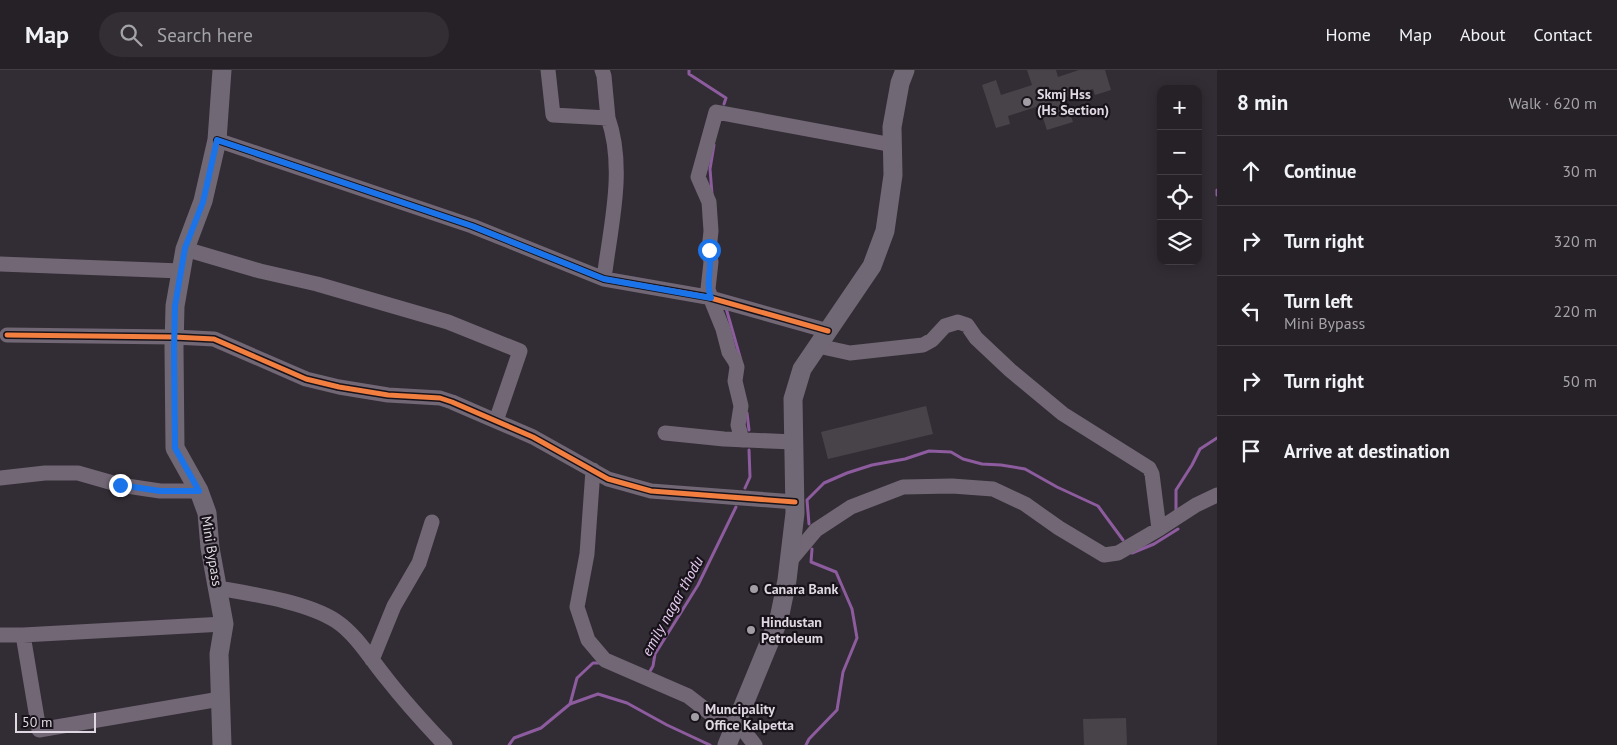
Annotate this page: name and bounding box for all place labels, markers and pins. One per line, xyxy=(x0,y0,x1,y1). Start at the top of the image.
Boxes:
place label: Skmj Hss (Hs Section) xyxy=(1037,85,1109,119)
marker: Skmj Hss (Hs Section) xyxy=(1021,96,1033,108)
place label: Canara Bank xyxy=(764,580,838,598)
marker: Canara Bank xyxy=(748,583,760,595)
place label: Hindustan Petroleum xyxy=(761,613,823,647)
marker: Hindustan Petroleum xyxy=(745,624,757,636)
place label: Muncipality Office Kalpetta xyxy=(705,700,794,734)
marker: Muncipality Office Kalpetta xyxy=(689,711,701,723)

